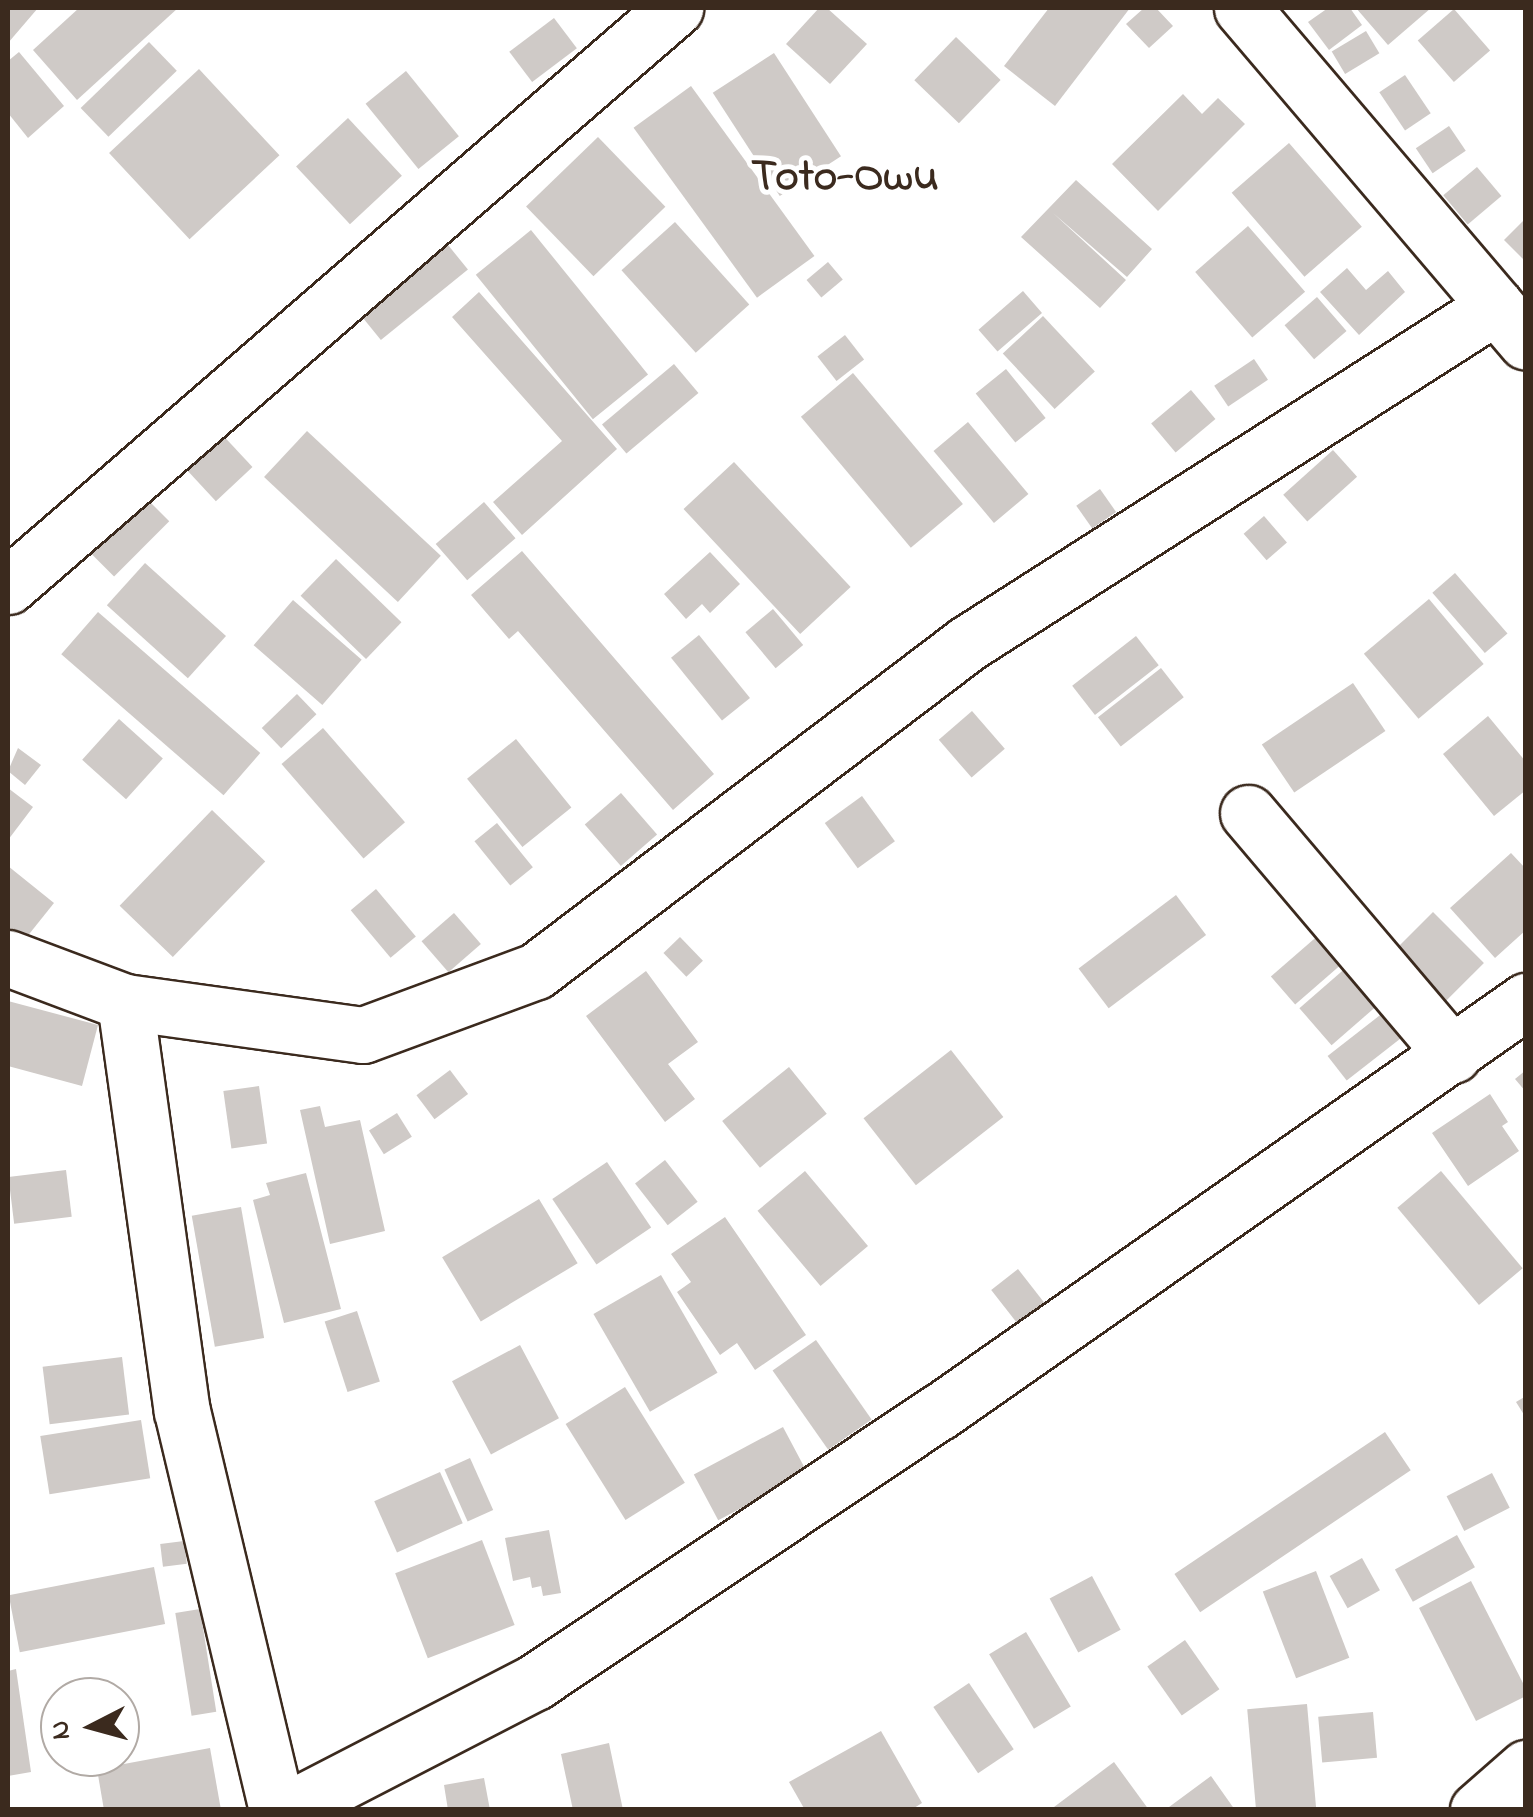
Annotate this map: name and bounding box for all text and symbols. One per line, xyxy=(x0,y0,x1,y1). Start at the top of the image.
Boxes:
district label: Toto-Owu xyxy=(751,152,939,206)
north arrow xyxy=(40,1677,140,1777)
text: N xyxy=(40,1718,83,1742)

